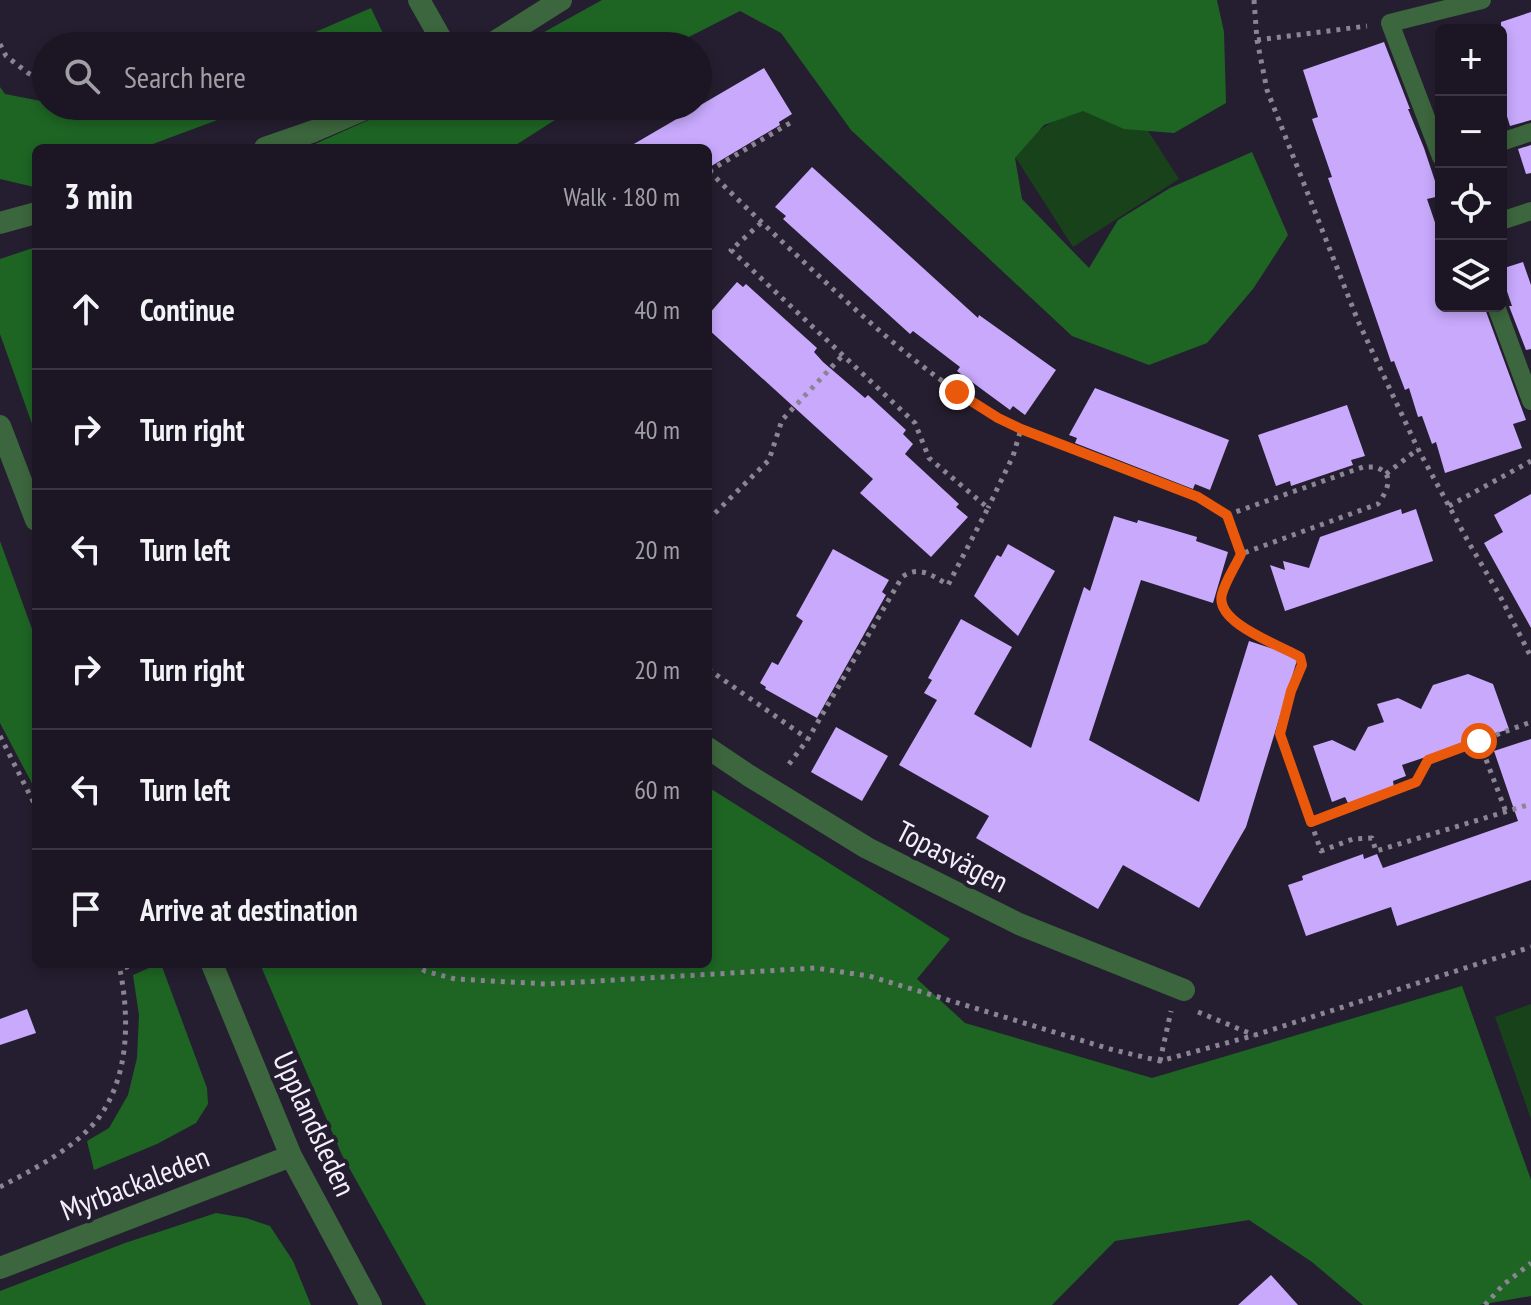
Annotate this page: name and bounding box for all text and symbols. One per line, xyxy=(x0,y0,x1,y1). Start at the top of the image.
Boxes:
map controls xyxy=(1435,24,1507,312)
button: + xyxy=(1435,24,1507,96)
search box xyxy=(32,32,712,120)
icon: search xyxy=(60,54,104,98)
text: Search here xyxy=(124,57,246,96)
button: − xyxy=(1435,96,1507,168)
button: locate xyxy=(1435,168,1507,240)
text: 3 min xyxy=(64,174,133,218)
text: Walk · 180 m xyxy=(563,180,680,213)
button: layers xyxy=(1435,240,1507,312)
icon: ahead xyxy=(64,287,108,331)
text: Continue xyxy=(140,290,235,329)
text: 40 m xyxy=(634,293,680,326)
route end xyxy=(939,374,975,410)
icon: right xyxy=(64,407,108,451)
text: Turn right xyxy=(140,410,244,449)
text: 40 m xyxy=(634,413,680,446)
icon: left xyxy=(64,527,108,571)
text: Turn left xyxy=(140,530,230,569)
text: 20 m xyxy=(634,533,680,566)
icon: right xyxy=(64,647,108,691)
text: Turn right xyxy=(140,650,244,689)
text: 20 m xyxy=(634,653,680,686)
route start xyxy=(1461,723,1497,759)
icon: left xyxy=(64,767,108,811)
text: Turn left xyxy=(140,770,230,809)
text: 60 m xyxy=(634,773,680,806)
street label: Topasvägen xyxy=(890,811,1015,900)
icon: arrive xyxy=(64,887,108,931)
text: Arrive at destination xyxy=(140,890,358,929)
street label: Upplandsleden xyxy=(265,1045,366,1202)
street label: Myrbackaleden xyxy=(55,1136,214,1229)

